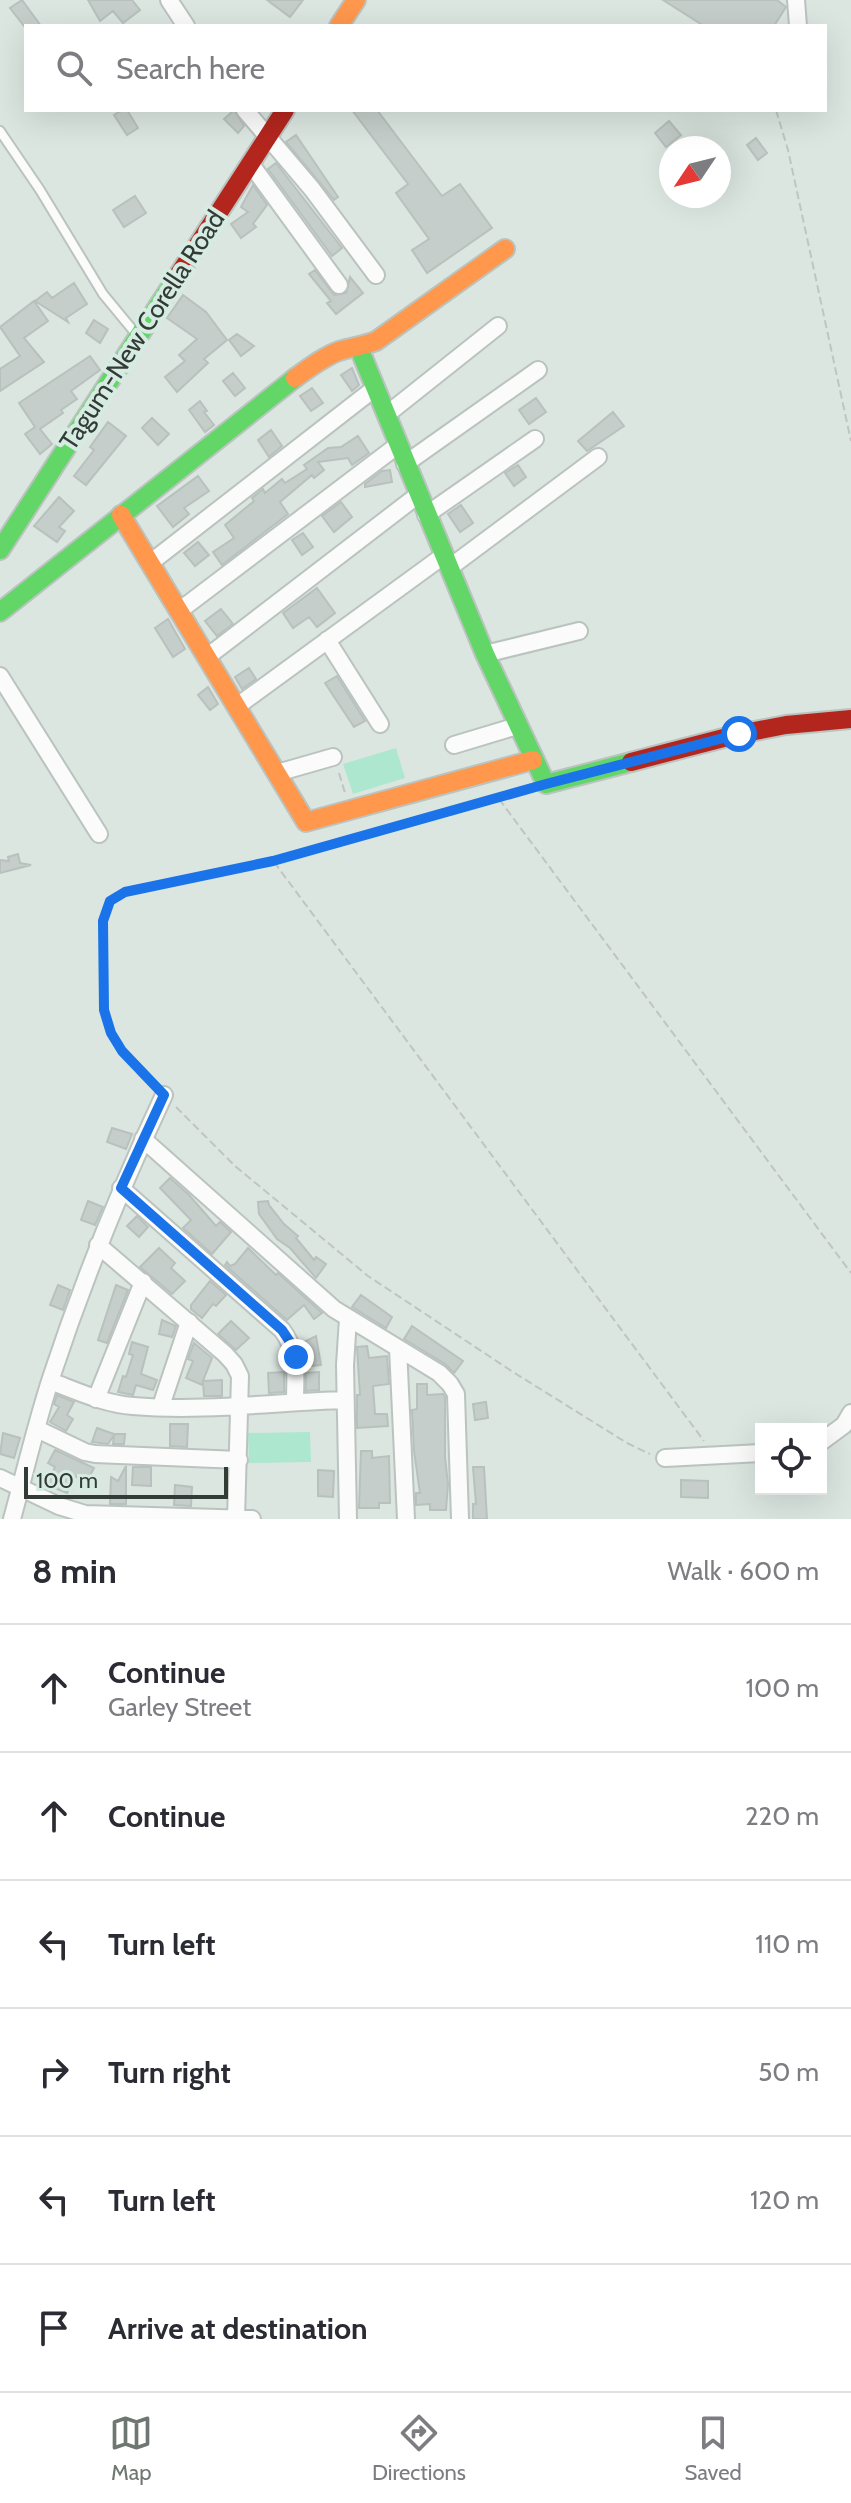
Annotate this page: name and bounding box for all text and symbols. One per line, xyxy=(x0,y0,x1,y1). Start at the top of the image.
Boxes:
search box xyxy=(24,24,827,112)
icon: search xyxy=(52,46,96,90)
text: Search here xyxy=(116,50,265,87)
north arrow xyxy=(659,136,731,208)
street label: Tagum-New Corella Road xyxy=(53,204,231,456)
route start xyxy=(721,716,757,752)
route end xyxy=(278,1339,314,1375)
map controls xyxy=(755,1423,827,1495)
button: locate xyxy=(755,1423,827,1495)
scale bar xyxy=(24,1463,228,1499)
text: 100 m xyxy=(36,1467,98,1494)
text: 8 min xyxy=(32,1550,117,1592)
text: Walk · 600 m xyxy=(668,1555,819,1587)
text: Continue xyxy=(108,1654,225,1691)
icon: ahead xyxy=(32,1666,76,1710)
text: 100 m xyxy=(746,1672,819,1704)
text: Garley Street xyxy=(108,1691,251,1723)
icon: ahead xyxy=(32,1794,76,1838)
text: Continue xyxy=(108,1798,225,1835)
text: 220 m xyxy=(745,1800,819,1832)
icon: left xyxy=(32,1922,76,1966)
text: Turn left xyxy=(108,1926,216,1963)
text: 110 m xyxy=(755,1928,819,1960)
icon: right xyxy=(32,2050,76,2094)
text: Turn right xyxy=(108,2054,231,2091)
text: 50 m xyxy=(758,2056,819,2088)
icon: left xyxy=(32,2178,76,2222)
text: Turn left xyxy=(108,2182,216,2219)
text: 120 m xyxy=(750,2184,819,2216)
icon: arrive xyxy=(32,2306,76,2350)
text: Arrive at destination xyxy=(108,2310,368,2347)
tab: Map xyxy=(109,2411,153,2486)
tab: Directions xyxy=(372,2411,466,2486)
tab: Saved xyxy=(685,2411,742,2486)

